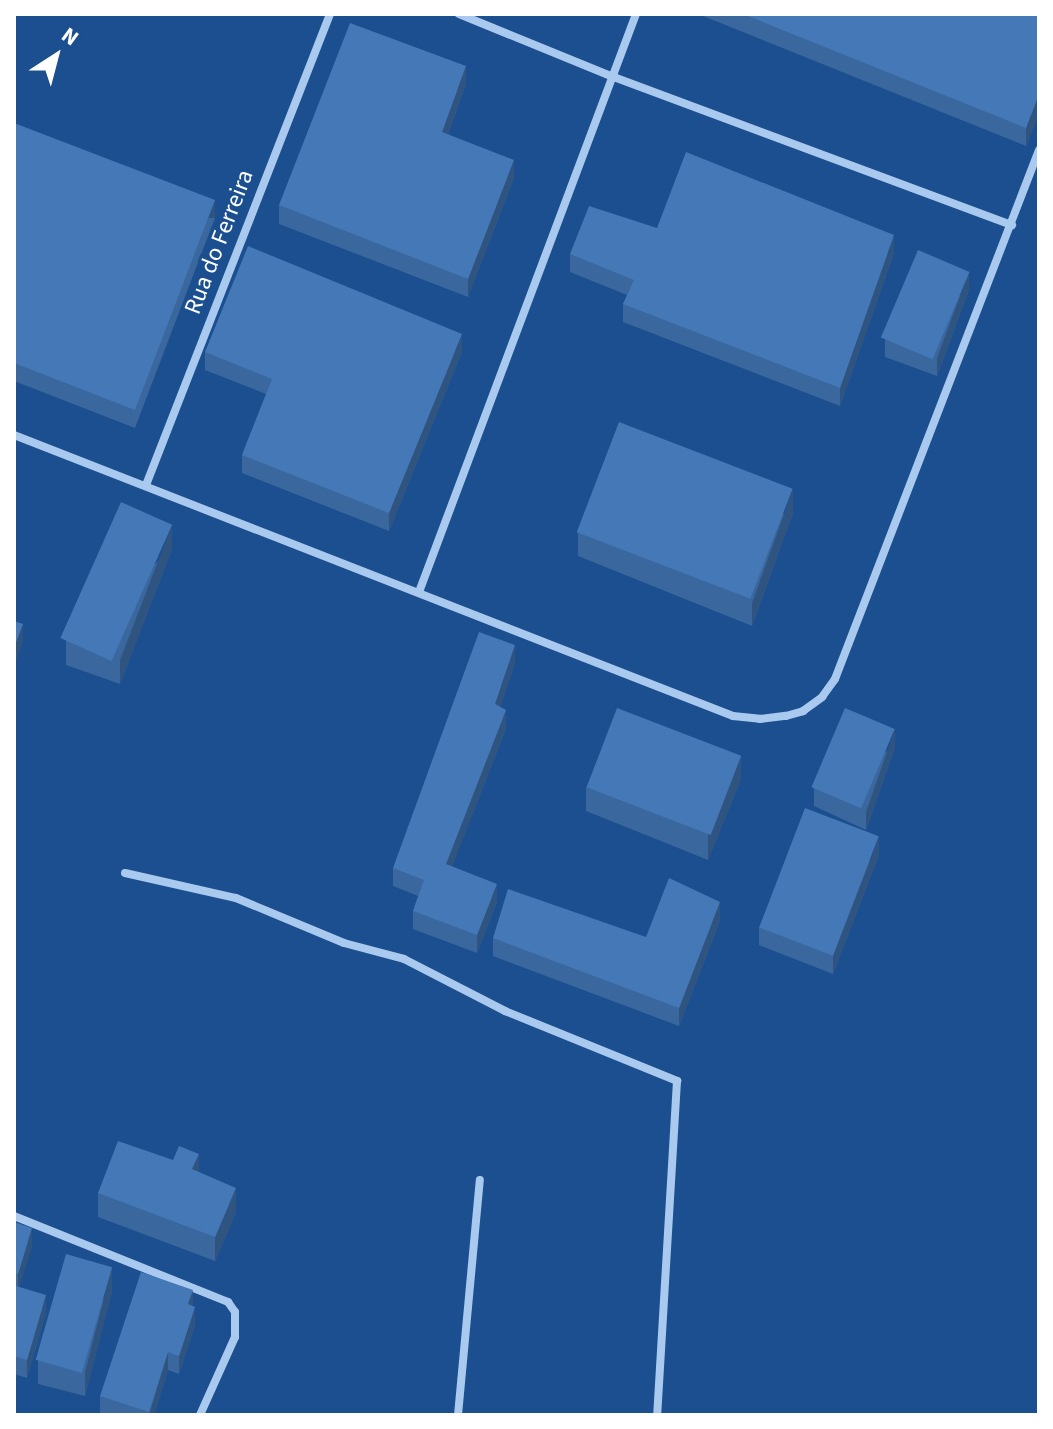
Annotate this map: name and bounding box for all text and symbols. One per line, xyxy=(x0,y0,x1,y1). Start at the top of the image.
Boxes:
north arrow xyxy=(16,16,96,96)
text: N xyxy=(55,19,85,54)
street label: Rua do Ferreira xyxy=(178,166,260,318)

